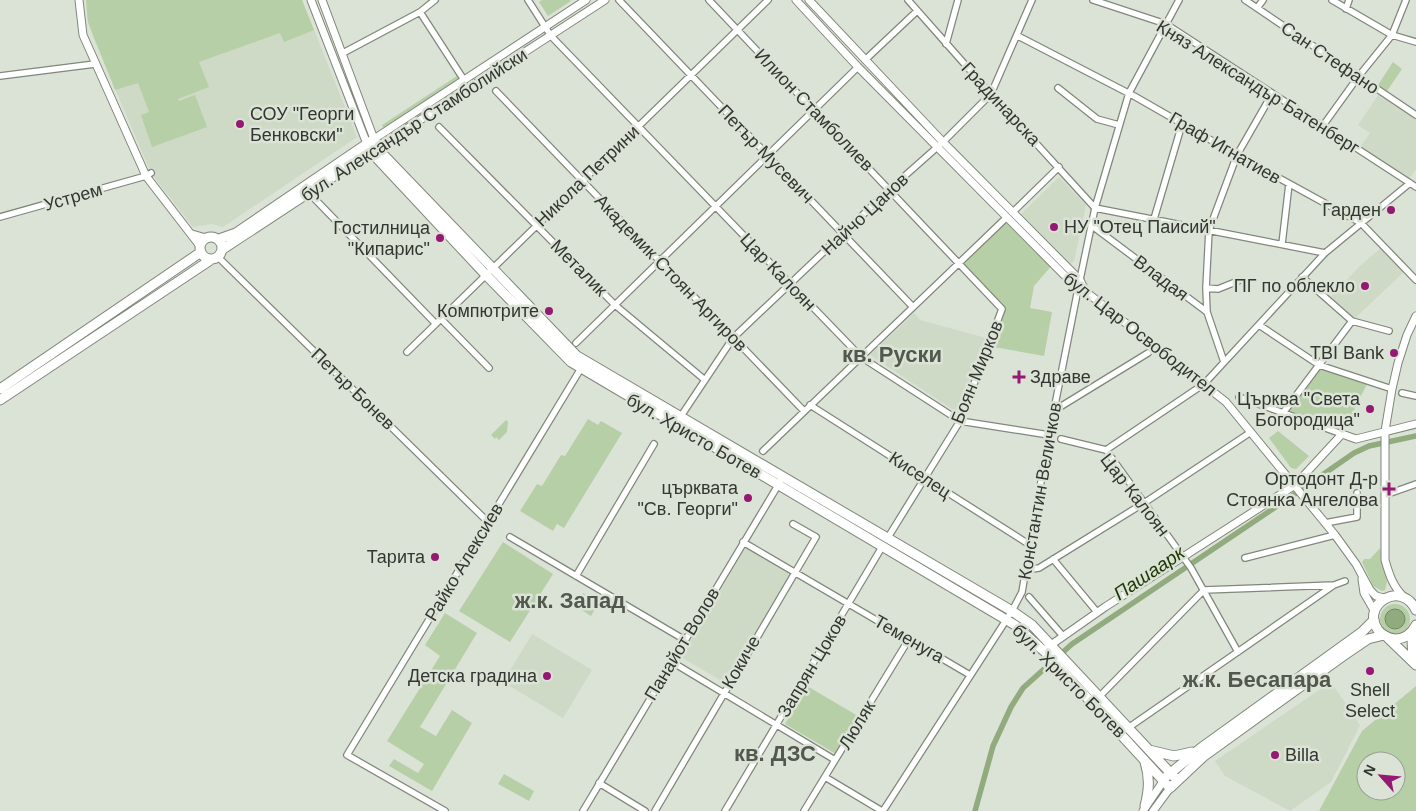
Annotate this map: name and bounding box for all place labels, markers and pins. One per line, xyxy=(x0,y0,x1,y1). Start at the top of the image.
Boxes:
place label: СОУ "Георги Бенковски" xyxy=(250,104,354,145)
marker: СОУ "Георги Бенковски" xyxy=(234,118,246,130)
place label: Гарден xyxy=(1322,200,1381,220)
marker: Гарден xyxy=(1385,204,1397,216)
place label: НУ "Отец Паисий" xyxy=(1064,217,1216,237)
place label: Гостилница "Кипарис" xyxy=(333,218,431,259)
marker: НУ "Отец Паисий" xyxy=(1048,221,1060,233)
marker: Гостилница "Кипарис" xyxy=(434,232,446,244)
place label: ПГ по облекло xyxy=(1234,276,1355,296)
marker: ПГ по облекло xyxy=(1359,280,1371,292)
place label: Компютрите xyxy=(437,301,539,321)
marker: Компютрите xyxy=(543,305,555,317)
place label: TBI Bank xyxy=(1310,343,1385,363)
marker: TBI Bank xyxy=(1388,347,1400,359)
place label: Здраве xyxy=(1030,367,1091,387)
marker: Здраве xyxy=(1012,370,1026,384)
place label: Църква "Света Богородица" xyxy=(1237,389,1361,430)
marker: Църква "Света Богородица" xyxy=(1364,403,1376,415)
place label: Ортодонт Д-р Стоянка Ангелова xyxy=(1226,469,1379,510)
place label: църквата "Св. Георги" xyxy=(637,478,739,519)
marker: Ортодонт Д-р Стоянка Ангелова xyxy=(1382,482,1396,496)
marker: църквата "Св. Георги" xyxy=(742,492,754,504)
place label: Тарита xyxy=(367,547,426,567)
marker: Тарита xyxy=(429,551,441,563)
marker: Shell Select xyxy=(1364,665,1376,677)
place label: Детска градина xyxy=(408,666,538,686)
marker: Детска градина xyxy=(541,670,553,682)
place label: Shell Select xyxy=(1345,680,1395,721)
place label: Billa xyxy=(1285,745,1320,765)
marker: Billa xyxy=(1269,749,1281,761)

